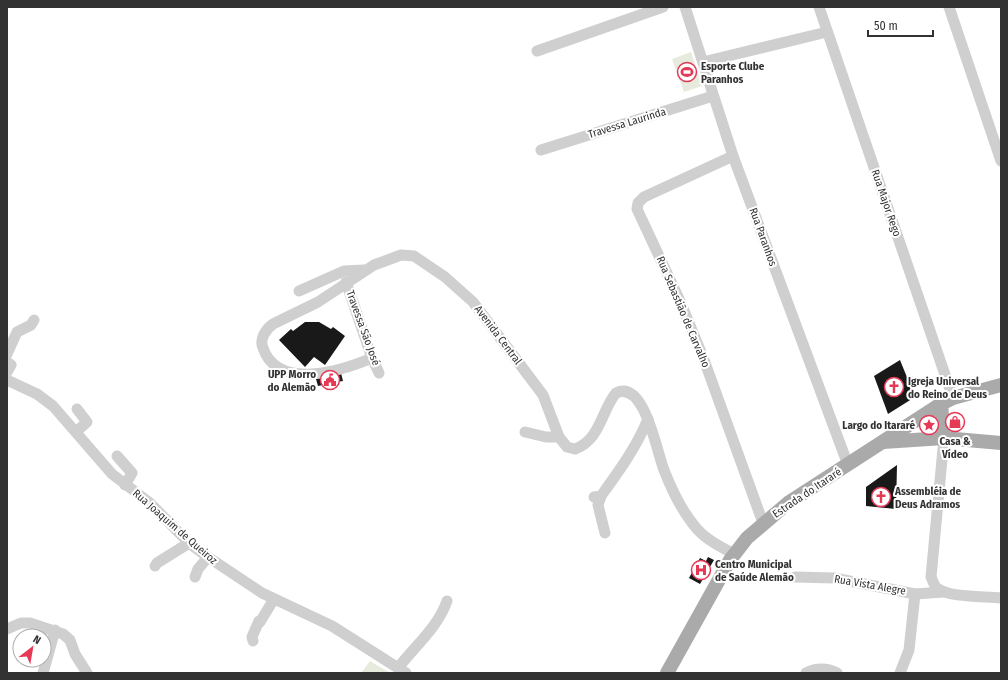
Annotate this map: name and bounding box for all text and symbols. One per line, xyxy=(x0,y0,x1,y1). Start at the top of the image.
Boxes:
scale bar xyxy=(868,12,933,38)
text: 50 m xyxy=(874,19,898,33)
place label: Esporte Clube Paranhos xyxy=(701,60,765,86)
sports icon: Esporte Clube Paranhos xyxy=(676,61,698,83)
street label: Travessa Laurinda xyxy=(587,105,667,141)
street label: Rua Major Rego xyxy=(868,168,904,238)
street label: Rua Paranhos xyxy=(746,206,780,268)
street label: Rua Sebastião de Carvalho xyxy=(654,254,712,370)
street label: Travessa São José xyxy=(343,289,383,367)
street label: Avenida Central xyxy=(472,303,524,367)
place label: UPP Morro do Alemão xyxy=(268,368,316,394)
public building icon: UPP Morro do Alemão xyxy=(319,369,341,391)
place label: Igreja Universal do Reino de Deus xyxy=(908,375,987,401)
church icon: Igreja Universal do Reino de Deus xyxy=(883,376,905,398)
shop icon: Casa & Vídeo xyxy=(944,411,966,433)
place icon: Largo do Itararé xyxy=(918,414,940,436)
place label: Largo do Itararé xyxy=(842,419,915,432)
place label: Casa & Vídeo xyxy=(939,435,971,461)
street label: Estrada do Itararé xyxy=(770,465,844,521)
place label: Assembléia de Deus Adramos xyxy=(894,485,962,511)
church icon: Assembléia de Deus Adramos xyxy=(870,486,892,508)
street label: Rua Joaquim de Queiroz xyxy=(130,487,220,568)
place label: Centro Municipal de Saúde Alemão xyxy=(715,558,794,584)
hospital icon: Centro Municipal de Saúde Alemão xyxy=(690,559,712,581)
street label: Rua Vista Alegre xyxy=(833,572,907,598)
north arrow xyxy=(12,628,52,668)
text: N xyxy=(31,633,43,647)

